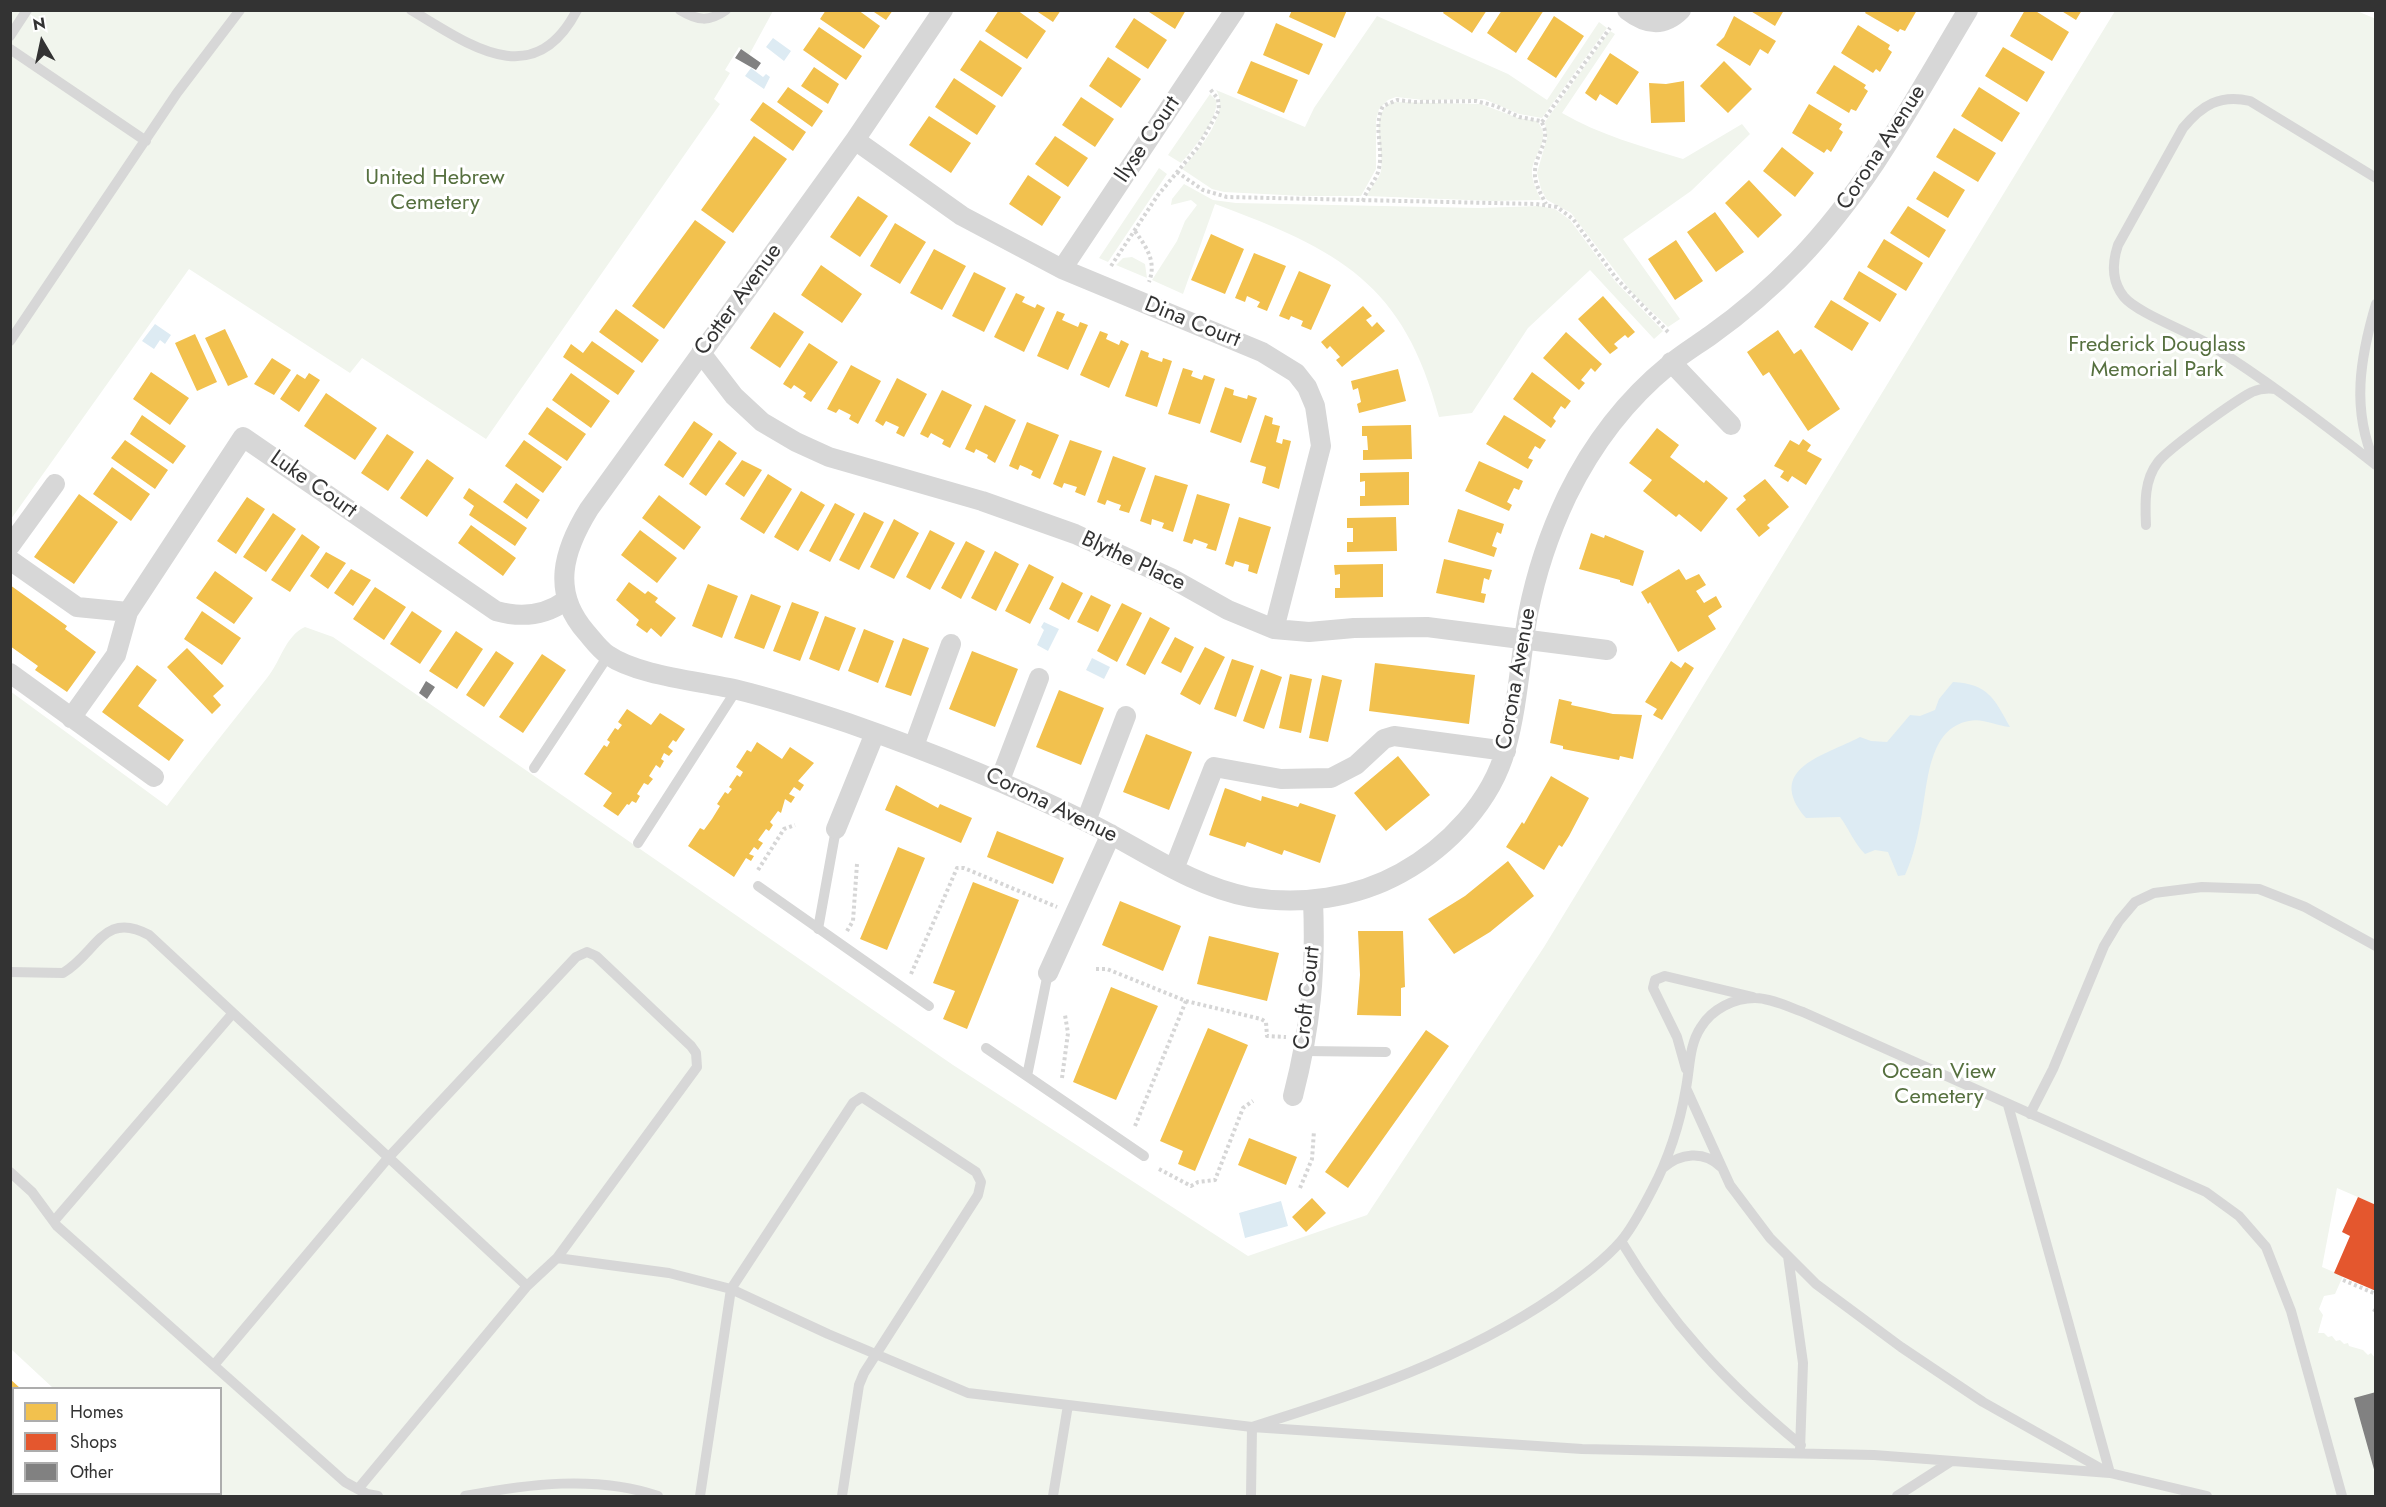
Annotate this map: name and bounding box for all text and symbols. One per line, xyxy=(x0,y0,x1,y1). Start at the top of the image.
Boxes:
text: N xyxy=(31,11,47,36)
north arrow xyxy=(12,12,72,72)
street label: Corona Avenue xyxy=(1832,81,1932,215)
street label: Ilyse Court xyxy=(1110,92,1186,188)
park label: United Hebrew Cemetery xyxy=(365,166,505,218)
street label: Cotter Avenue xyxy=(690,239,788,361)
street label: Dina Court xyxy=(1140,292,1244,354)
park label: Frederick Douglass Memorial Park xyxy=(2068,333,2246,384)
street label: Luke Court xyxy=(265,446,361,524)
street label: Blythe Place xyxy=(1077,527,1189,597)
street label: Corona Avenue xyxy=(1492,606,1542,752)
street label: Corona Avenue xyxy=(981,763,1121,849)
street label: Croft Court xyxy=(1289,945,1327,1051)
park label: Ocean View Cemetery xyxy=(1882,1060,1996,1112)
legend xyxy=(12,1387,222,1495)
text: Homes xyxy=(70,1399,123,1425)
text: Shops xyxy=(70,1429,117,1455)
text: Other xyxy=(70,1459,113,1485)

